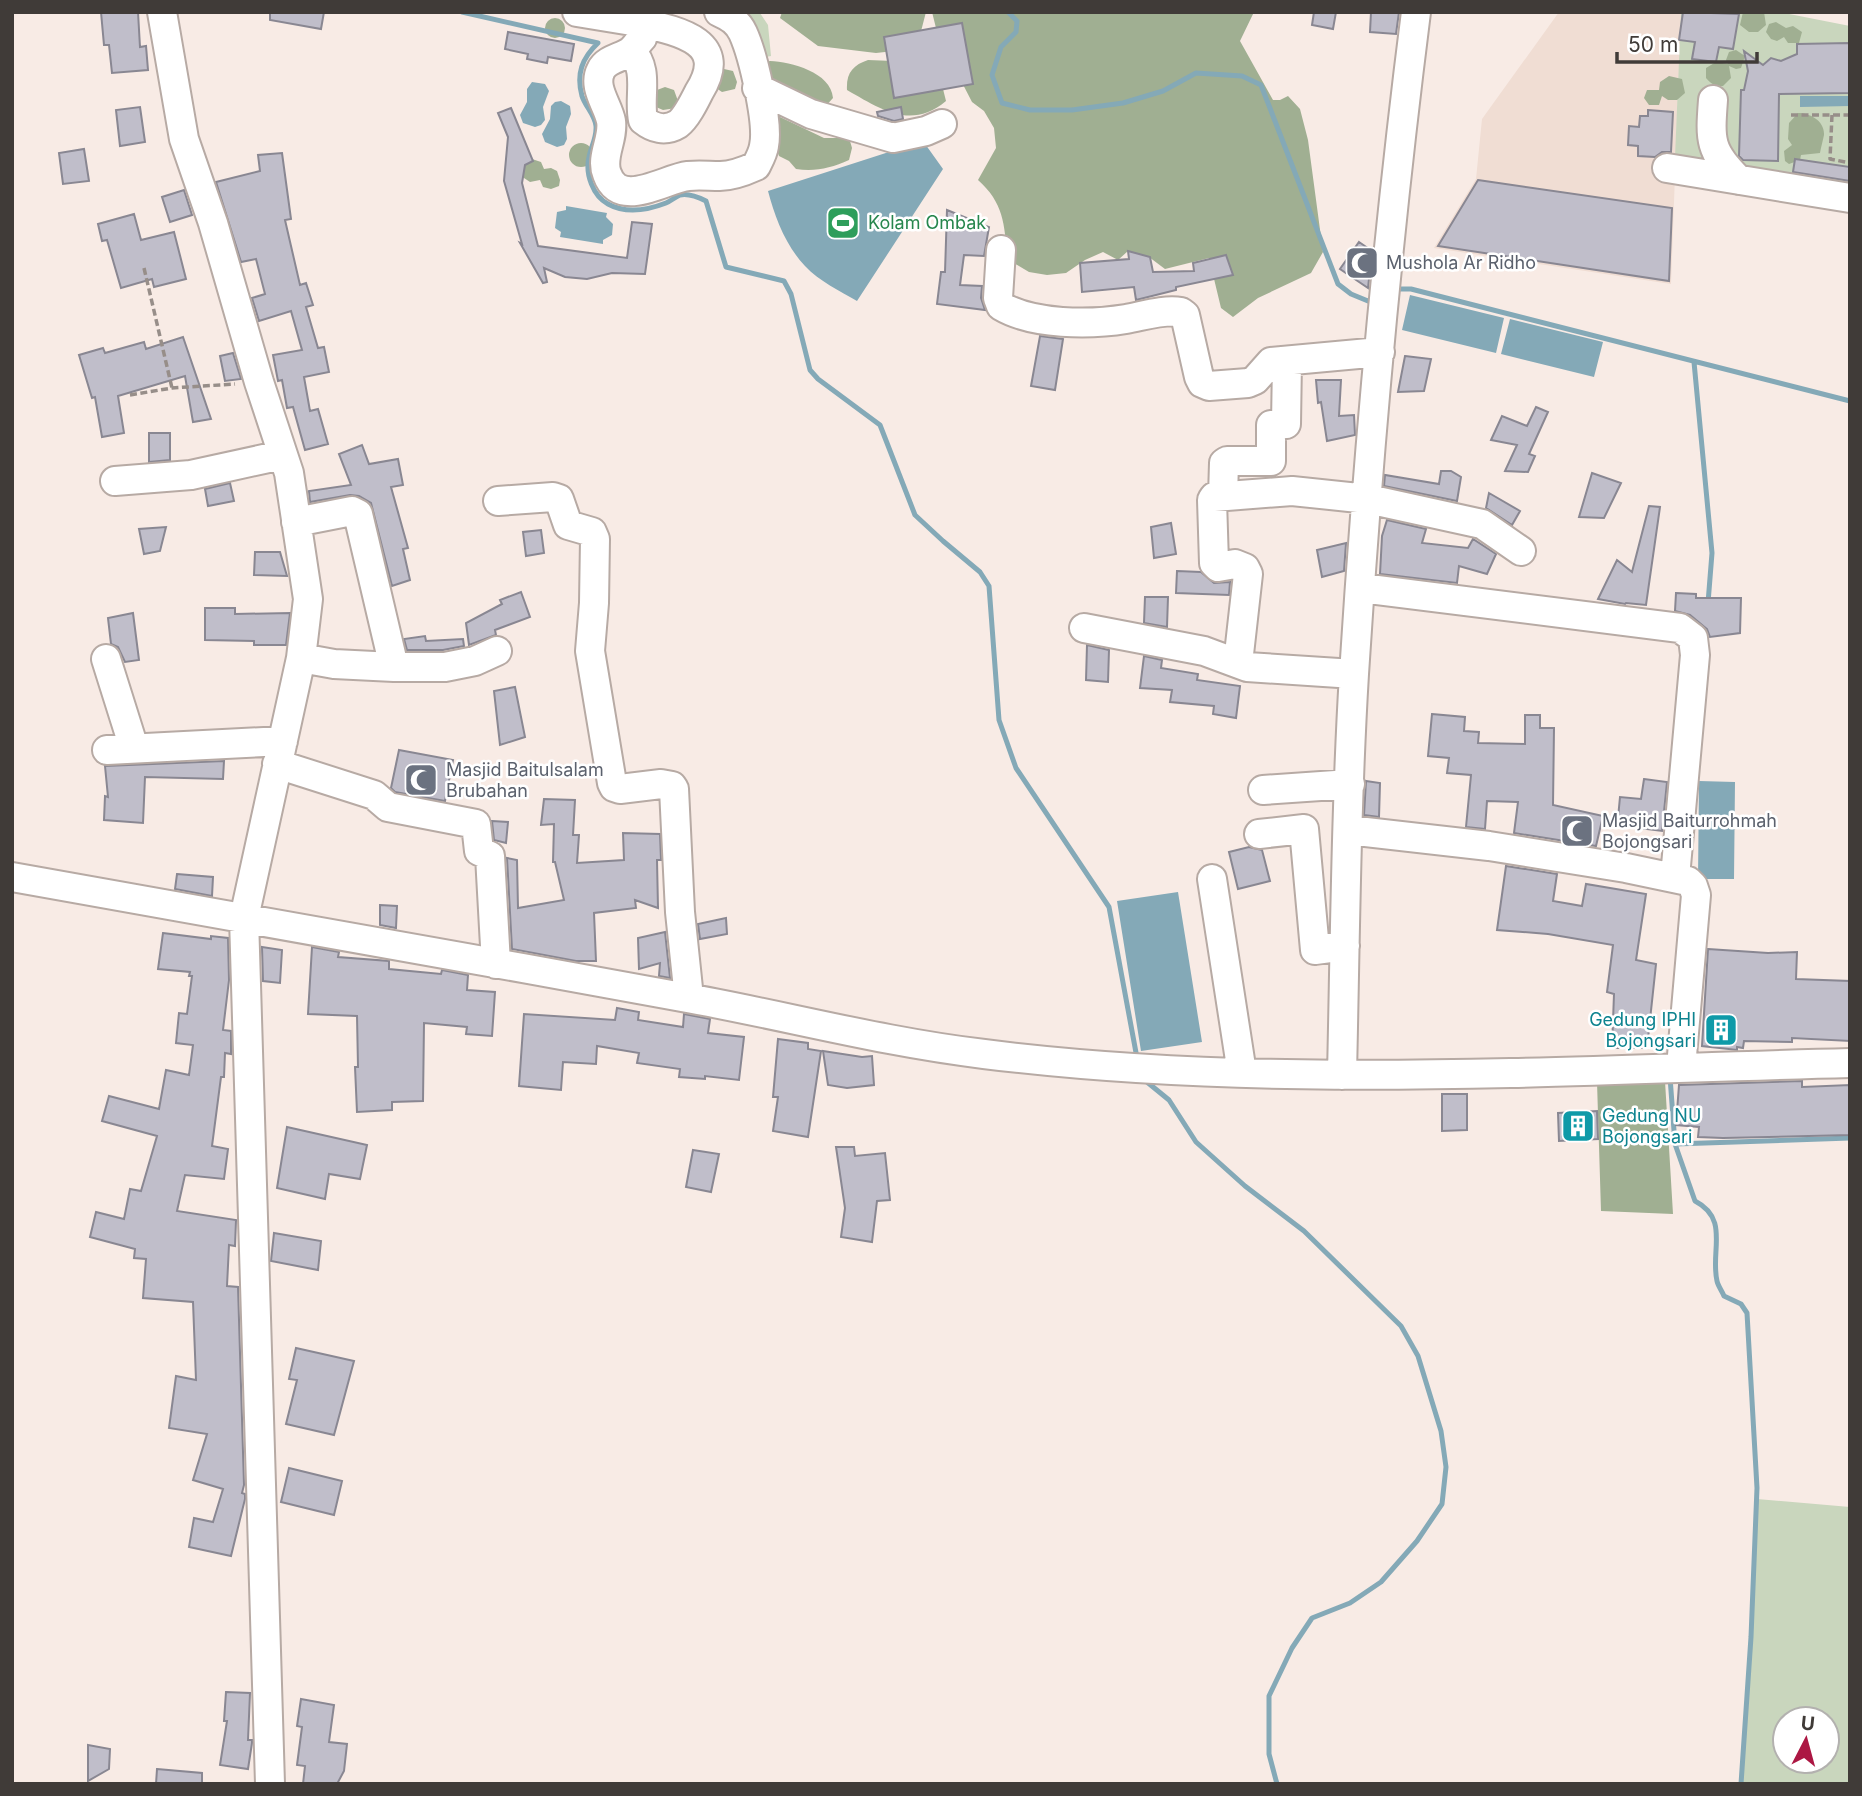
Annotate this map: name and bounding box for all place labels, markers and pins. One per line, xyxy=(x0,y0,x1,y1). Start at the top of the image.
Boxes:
sports icon: Kolam Ombak xyxy=(824,204,862,242)
place label: Kolam Ombak xyxy=(868,212,986,233)
mosque icon: Mushola Ar Ridho xyxy=(1343,244,1381,282)
place label: Mushola Ar Ridho xyxy=(1386,252,1536,273)
place label: Masjid Baitulsalam Brubahan xyxy=(446,759,604,801)
mosque icon: Masjid Baitulsalam Brubahan xyxy=(402,761,440,799)
place label: Masjid Baiturrohmah Bojongsari xyxy=(1602,810,1777,852)
mosque icon: Masjid Baiturrohmah Bojongsari xyxy=(1558,812,1596,850)
place label: Gedung IPHI Bojongsari xyxy=(1589,1009,1696,1051)
building icon: Gedung IPHI Bojongsari xyxy=(1702,1011,1740,1049)
place label: Gedung NU Bojongsari xyxy=(1602,1105,1701,1147)
building icon: Gedung NU Bojongsari xyxy=(1559,1107,1597,1145)

